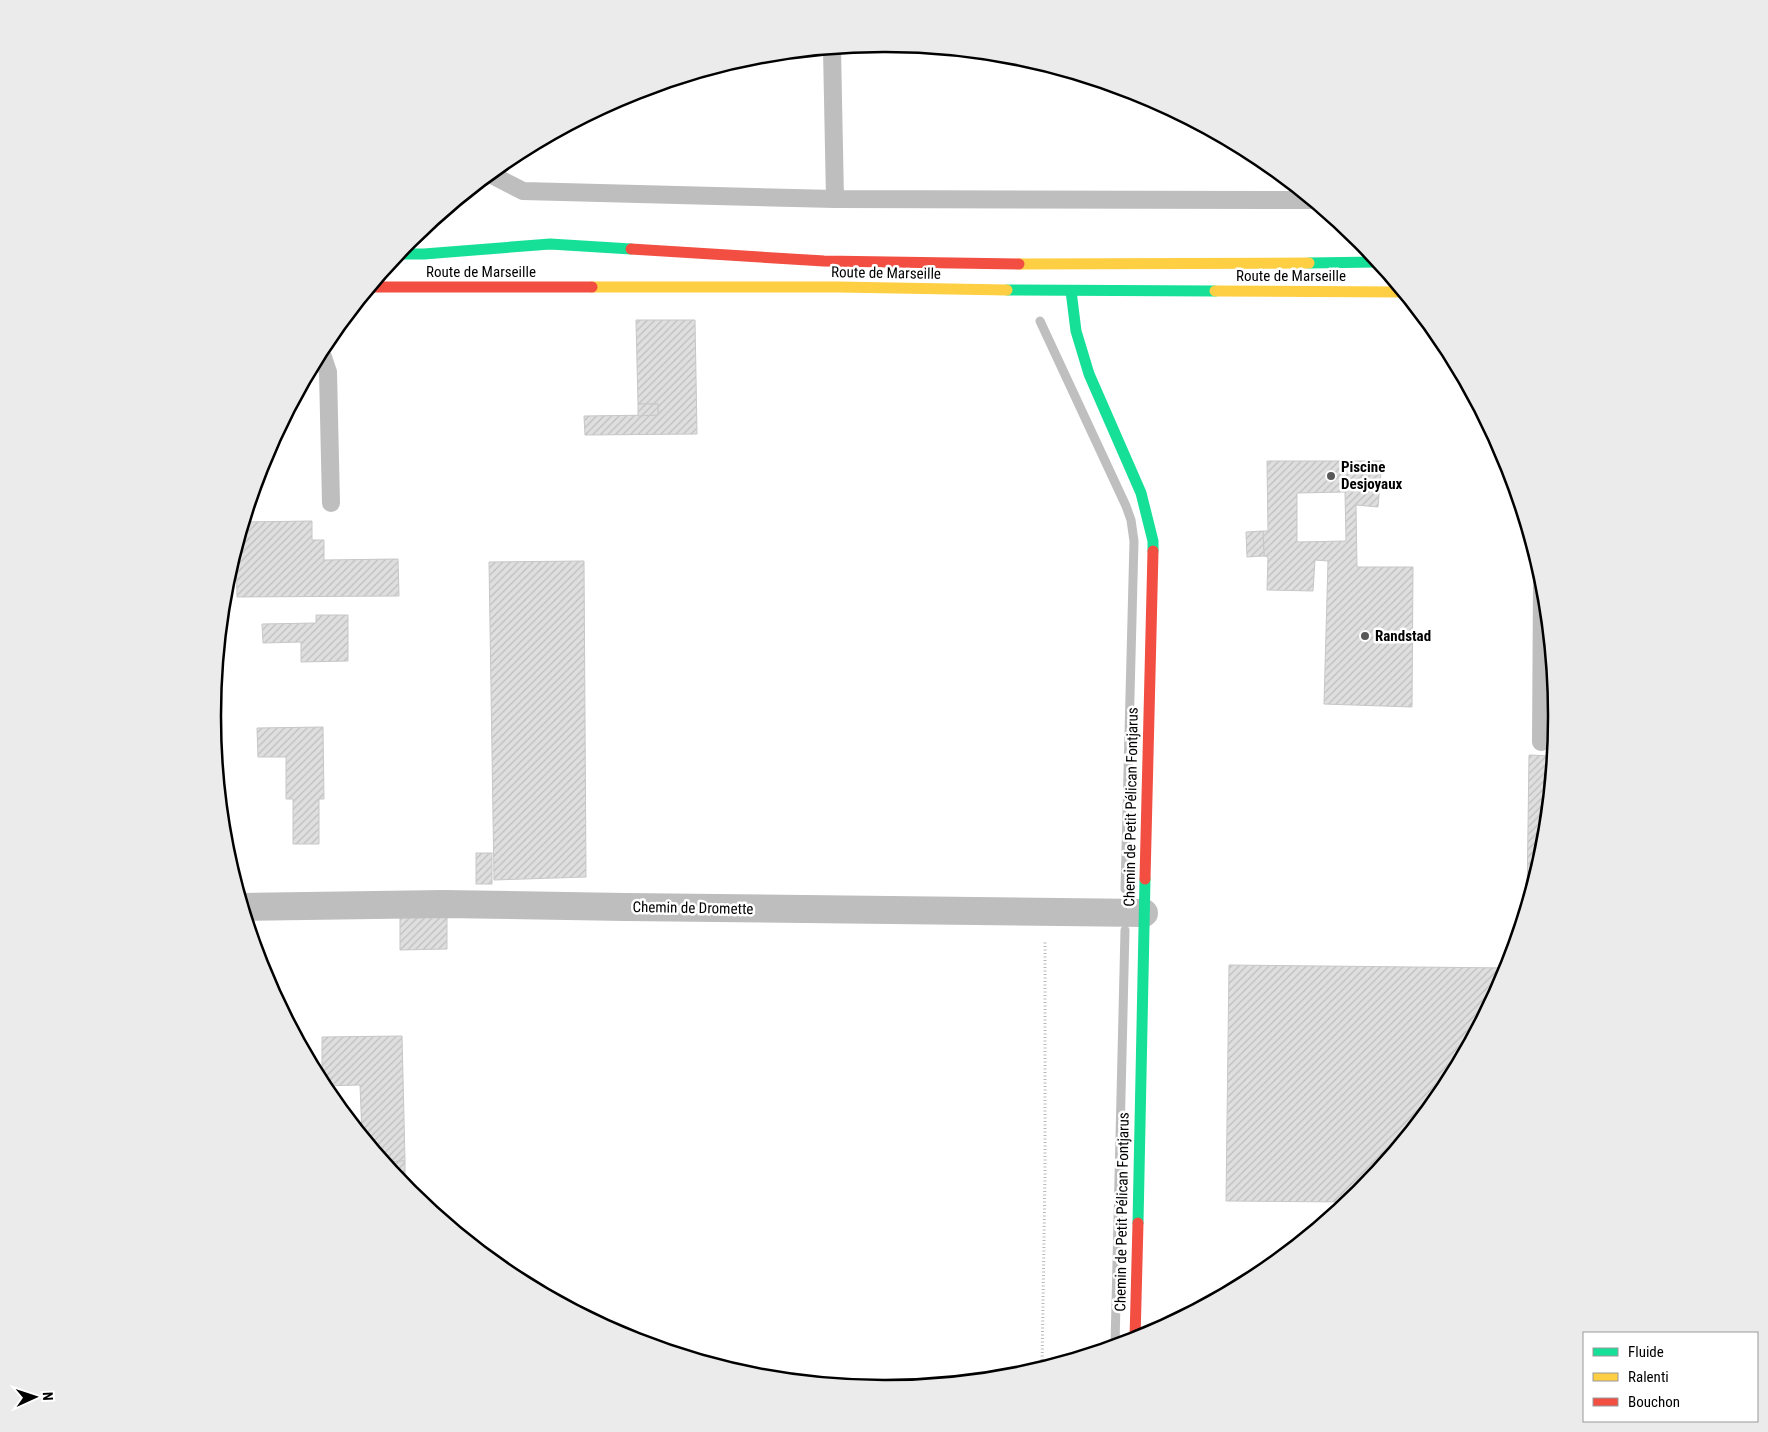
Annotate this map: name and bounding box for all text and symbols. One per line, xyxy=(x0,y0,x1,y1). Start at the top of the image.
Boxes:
street label: Route de Marseille xyxy=(426,263,536,281)
street label: Route de Marseille xyxy=(831,263,941,283)
street label: Route de Marseille xyxy=(1236,267,1346,285)
place label: Piscine Desjoyaux xyxy=(1341,458,1403,493)
marker: Piscine Desjoyaux xyxy=(1325,470,1337,482)
place label: Randstad xyxy=(1375,627,1431,645)
marker: Randstad xyxy=(1359,630,1371,642)
street label: Chemin de Petit Pélican Fontjarus xyxy=(1120,707,1142,907)
street label: Chemin de Dromette xyxy=(632,898,754,918)
street label: Chemin de Petit Pélican Fontjarus xyxy=(1111,1112,1133,1312)
legend xyxy=(1583,1332,1758,1422)
text: Fluide xyxy=(1628,1343,1664,1361)
text: Ralenti xyxy=(1628,1368,1669,1386)
north arrow xyxy=(10,1372,60,1422)
text: N xyxy=(40,1392,56,1401)
text: Bouchon xyxy=(1628,1393,1680,1411)

